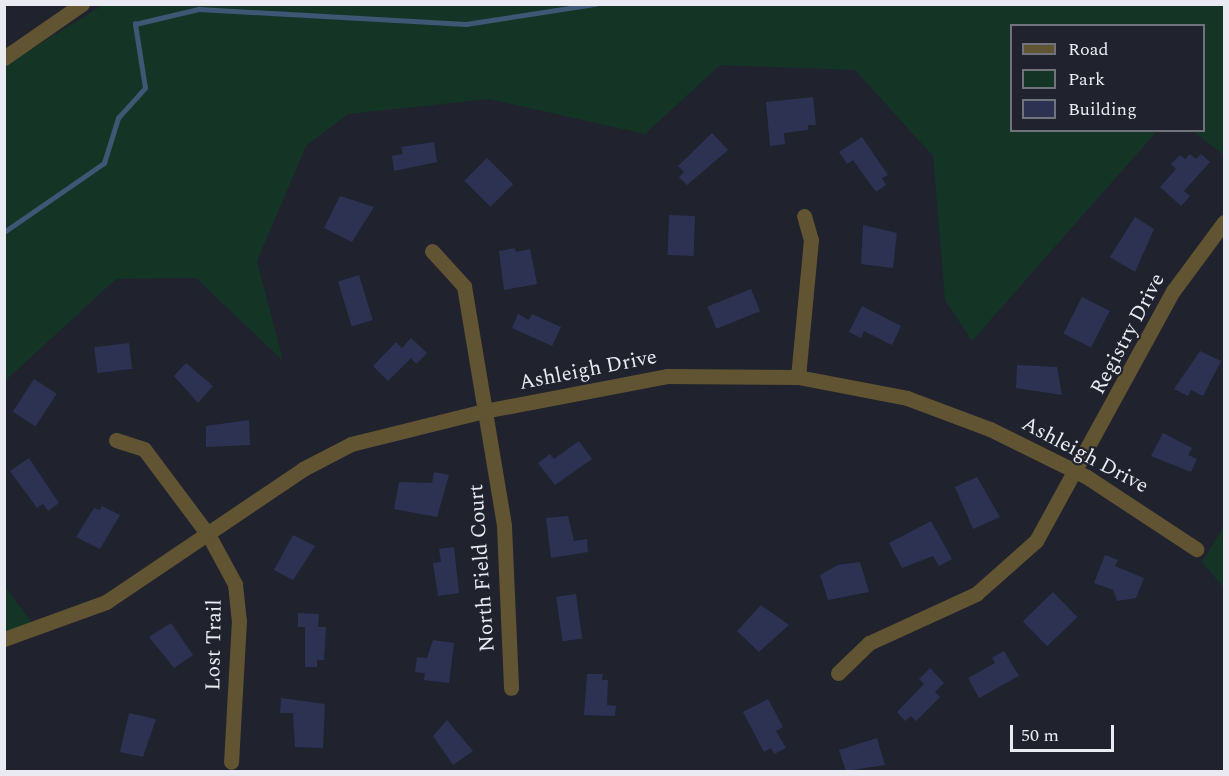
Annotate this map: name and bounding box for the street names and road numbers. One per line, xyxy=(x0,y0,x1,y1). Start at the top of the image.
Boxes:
street label: Registry Drive xyxy=(1085,269,1171,399)
street label: Ashleigh Drive xyxy=(517,344,659,396)
street label: Ashleigh Drive xyxy=(1017,411,1153,499)
street label: North Field Court xyxy=(464,483,500,653)
street label: Lost Trail xyxy=(201,599,227,691)

